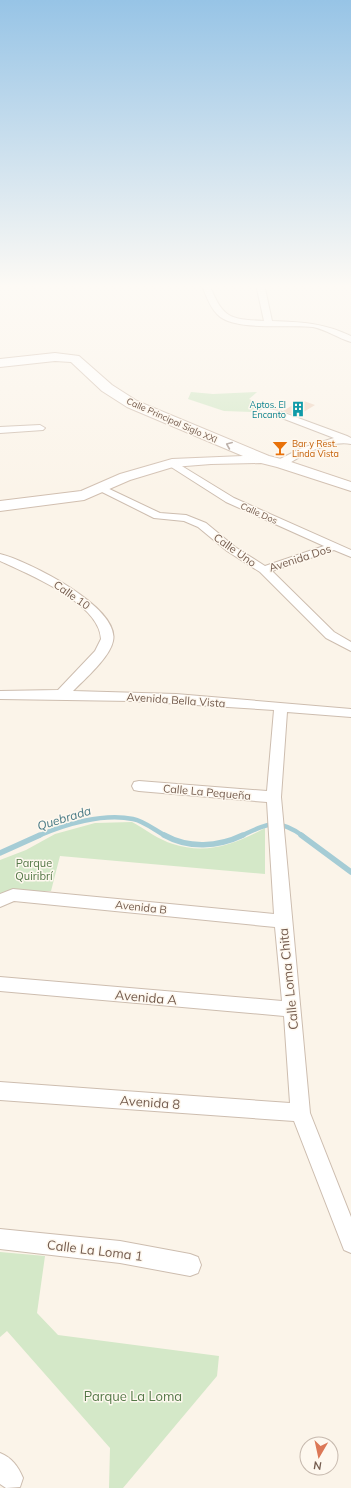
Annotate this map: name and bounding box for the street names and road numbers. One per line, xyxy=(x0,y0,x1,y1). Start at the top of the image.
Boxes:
street label: Calle Principal Siglo XXI xyxy=(125,395,219,445)
street label: Calle Dos xyxy=(239,500,279,526)
street label: Calle Uno xyxy=(211,530,259,570)
street label: Avenida Dos xyxy=(267,541,333,575)
street label: Calle 10 xyxy=(51,577,93,613)
street label: Avenida Bella Vista xyxy=(126,690,226,710)
street label: Calle La Pequeña xyxy=(162,781,252,803)
street label: Avenida B xyxy=(114,897,168,917)
street label: Calle Loma Chita xyxy=(275,927,301,1031)
street label: Avenida A xyxy=(114,986,178,1008)
street label: Avenida 8 xyxy=(119,1092,181,1112)
street label: Calle La Loma 1 xyxy=(46,1236,144,1264)

